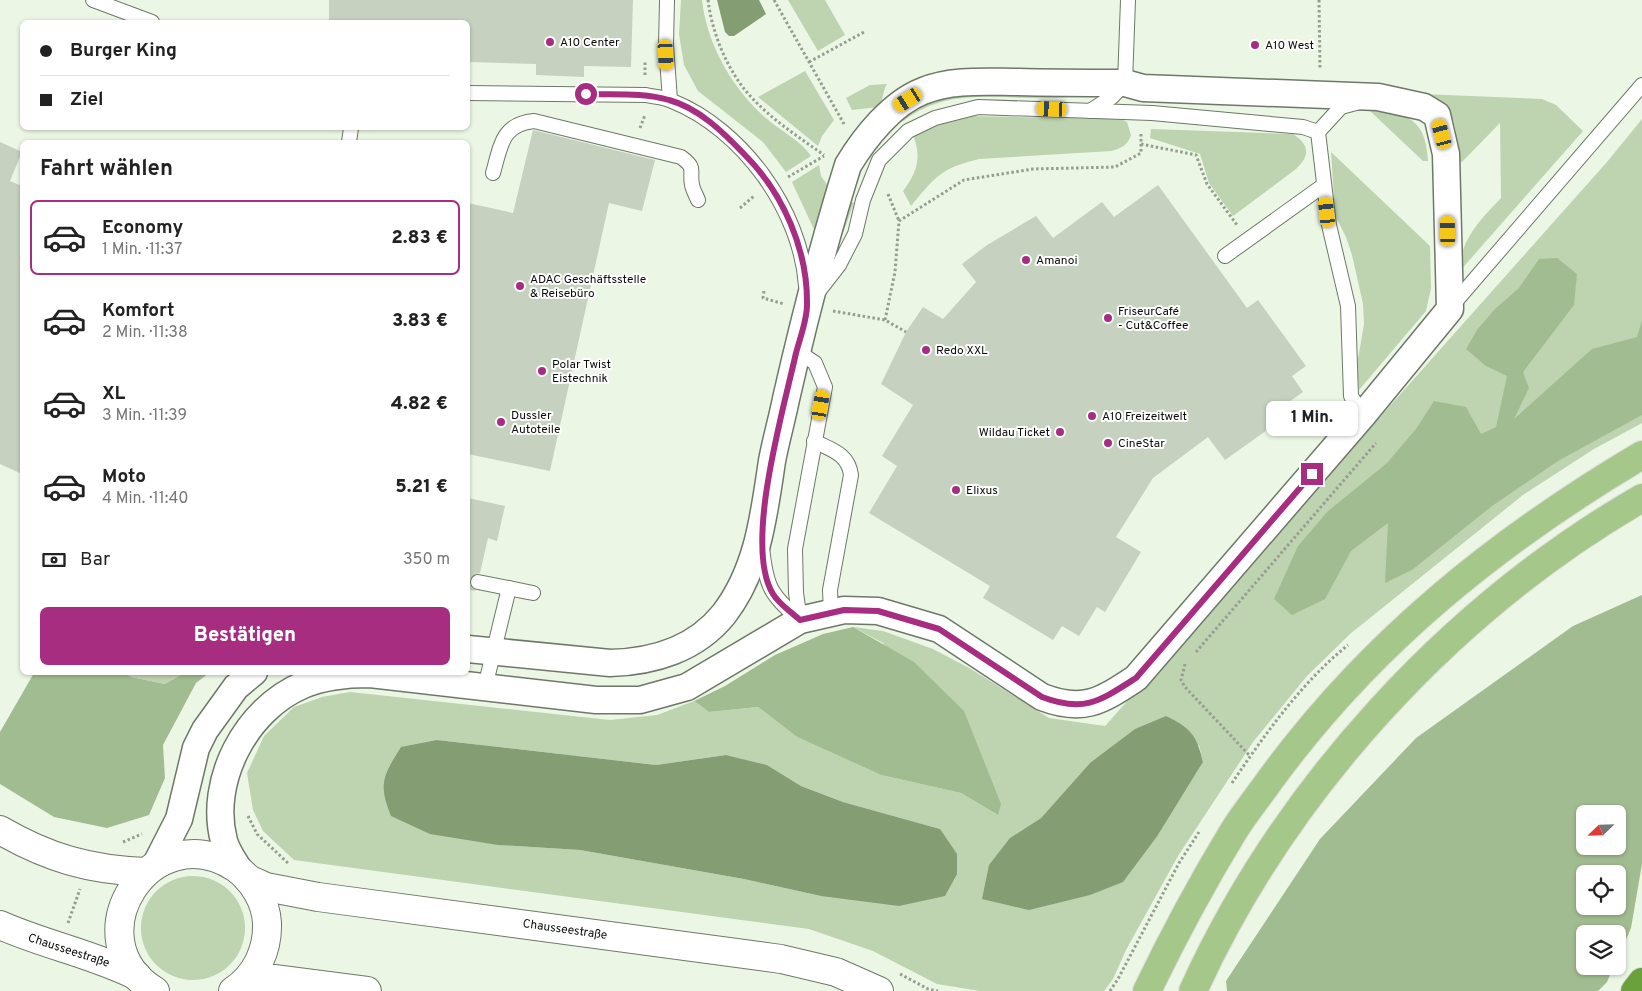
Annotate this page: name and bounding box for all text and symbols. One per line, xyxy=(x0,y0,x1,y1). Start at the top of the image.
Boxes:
place label: A10 Center xyxy=(560,35,620,51)
marker: A10 Center xyxy=(544,36,556,48)
place label: A10 West xyxy=(1265,38,1314,54)
text: Burger King xyxy=(70,39,177,63)
marker: A10 West xyxy=(1249,39,1261,51)
car xyxy=(657,40,674,70)
route start xyxy=(575,83,597,105)
car xyxy=(891,86,924,114)
text: Ziel xyxy=(70,88,104,112)
car xyxy=(1036,101,1067,117)
car xyxy=(1430,118,1453,150)
text: Fahrt wählen xyxy=(40,156,173,183)
car xyxy=(1317,196,1336,228)
icon: car xyxy=(42,215,87,260)
text: Economy xyxy=(102,216,183,240)
car xyxy=(1440,216,1455,246)
text: 2.83 € xyxy=(391,226,448,250)
text: 1 Min. · 11:37 xyxy=(102,240,182,260)
place label: Amanoi xyxy=(1036,253,1078,269)
marker: Amanoi xyxy=(1020,254,1032,266)
place label: ADAC Geschäftsstelle & Reisebüro xyxy=(530,272,646,302)
marker: ADAC Geschäftsstelle & Reisebüro xyxy=(514,280,526,292)
icon: car xyxy=(42,298,87,343)
text: Komfort xyxy=(102,299,174,323)
place label: FriseurCafé - Cut&Coffee xyxy=(1118,304,1189,334)
text: 3.83 € xyxy=(392,309,448,333)
marker: FriseurCafé - Cut&Coffee xyxy=(1102,312,1114,324)
text: 2 Min. · 11:38 xyxy=(102,323,188,343)
place label: Redo XXL xyxy=(936,343,988,359)
marker: Redo XXL xyxy=(920,344,932,356)
place label: Polar Twist Eistechnik xyxy=(552,357,611,387)
marker: Polar Twist Eistechnik xyxy=(536,365,548,377)
icon: car xyxy=(42,381,87,426)
text: XL xyxy=(102,382,125,406)
car xyxy=(811,389,830,421)
text: 4.82 € xyxy=(391,392,448,416)
callout: 1 Min. xyxy=(1266,402,1358,436)
text: 3 Min. · 11:39 xyxy=(102,406,187,426)
place label: Dussler Autoteile xyxy=(511,408,560,438)
text: 1 Min. xyxy=(1291,408,1333,428)
place label: A10 Freizeitwelt xyxy=(1102,409,1187,425)
marker: A10 Freizeitwelt xyxy=(1086,410,1098,422)
marker: Dussler Autoteile xyxy=(495,416,507,428)
place label: Wildau Ticket xyxy=(979,425,1050,441)
marker: Wildau Ticket xyxy=(1054,426,1066,438)
place label: CineStar xyxy=(1118,436,1165,452)
marker: CineStar xyxy=(1102,437,1114,449)
route end xyxy=(1301,463,1323,485)
icon: car xyxy=(42,464,87,509)
text: Moto xyxy=(102,465,146,489)
text: 5.21 € xyxy=(395,475,448,499)
place label: Elixus xyxy=(966,483,998,499)
marker: Elixus xyxy=(950,484,962,496)
text: 4 Min. · 11:40 xyxy=(102,489,189,509)
icon: cash xyxy=(40,546,68,574)
text: Bar xyxy=(80,548,110,572)
text: 350 m xyxy=(403,550,450,570)
button: Bestätigen xyxy=(40,607,450,665)
north arrow xyxy=(1576,805,1626,855)
map controls xyxy=(1576,805,1626,975)
button: locate xyxy=(1576,865,1626,915)
street label: Chausseestraße xyxy=(522,916,608,944)
button: layers xyxy=(1576,925,1626,975)
street label: Chausseestraße xyxy=(26,930,112,972)

